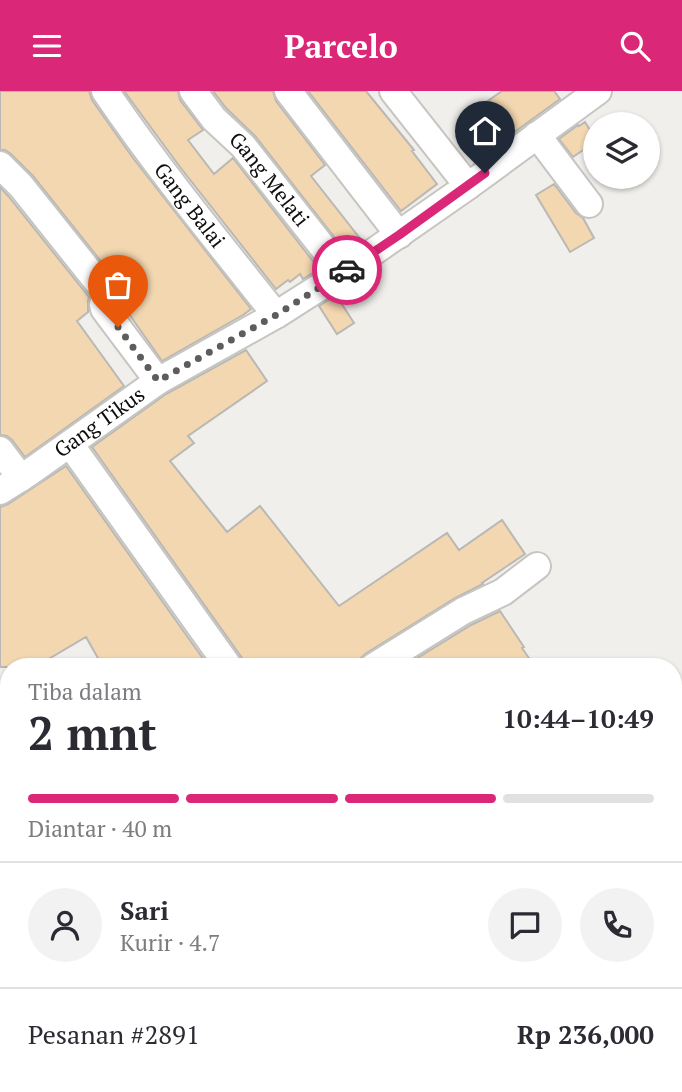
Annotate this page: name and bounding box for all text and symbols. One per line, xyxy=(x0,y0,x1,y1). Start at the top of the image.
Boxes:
text: Parcelo xyxy=(284,25,398,67)
icon: menu xyxy=(28,27,66,65)
icon: search xyxy=(616,27,654,65)
pin xyxy=(455,101,515,173)
icon: home xyxy=(466,112,504,150)
map controls xyxy=(583,112,660,189)
button: layers xyxy=(583,112,660,189)
street label: Gang Melati xyxy=(224,125,316,232)
street label: Gang Balai xyxy=(148,156,232,253)
courier xyxy=(312,235,382,305)
icon: car xyxy=(328,251,366,289)
pin xyxy=(88,255,148,327)
icon: bag xyxy=(99,266,137,304)
street label: Gang Tikus xyxy=(48,380,150,463)
text: Tiba dalam xyxy=(28,676,142,707)
text: 10:44–10:49 xyxy=(502,701,654,735)
text: 2 mnt xyxy=(28,702,157,763)
text: Diantar · 40 m xyxy=(28,813,172,844)
button: person xyxy=(28,888,102,962)
button: chat xyxy=(488,888,562,962)
button: phone xyxy=(580,888,654,962)
text: Sari xyxy=(120,893,169,927)
text: Kurir · 4.7 xyxy=(120,927,220,958)
text: Pesanan #2891 xyxy=(28,1017,200,1051)
text: Rp 236,000 xyxy=(517,1017,654,1051)

